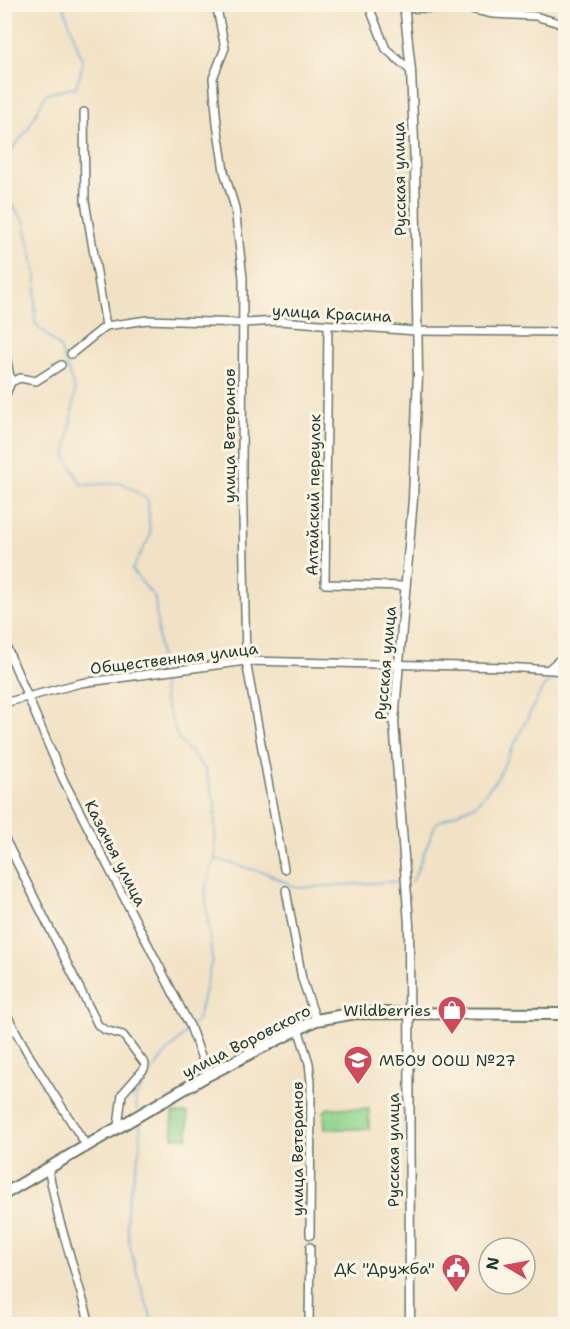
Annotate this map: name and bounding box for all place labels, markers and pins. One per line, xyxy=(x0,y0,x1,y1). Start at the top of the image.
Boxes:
shop icon: Wildberries xyxy=(436,994,468,1036)
place label: Wildberries xyxy=(343,1000,431,1021)
school or university icon: МБОУ ООШ №27 xyxy=(342,1044,374,1086)
place label: МБОУ ООШ №27 xyxy=(379,1050,516,1071)
public building icon: ДК "Дружба" xyxy=(440,1252,472,1294)
place label: ДК "Дружба" xyxy=(334,1258,435,1279)

